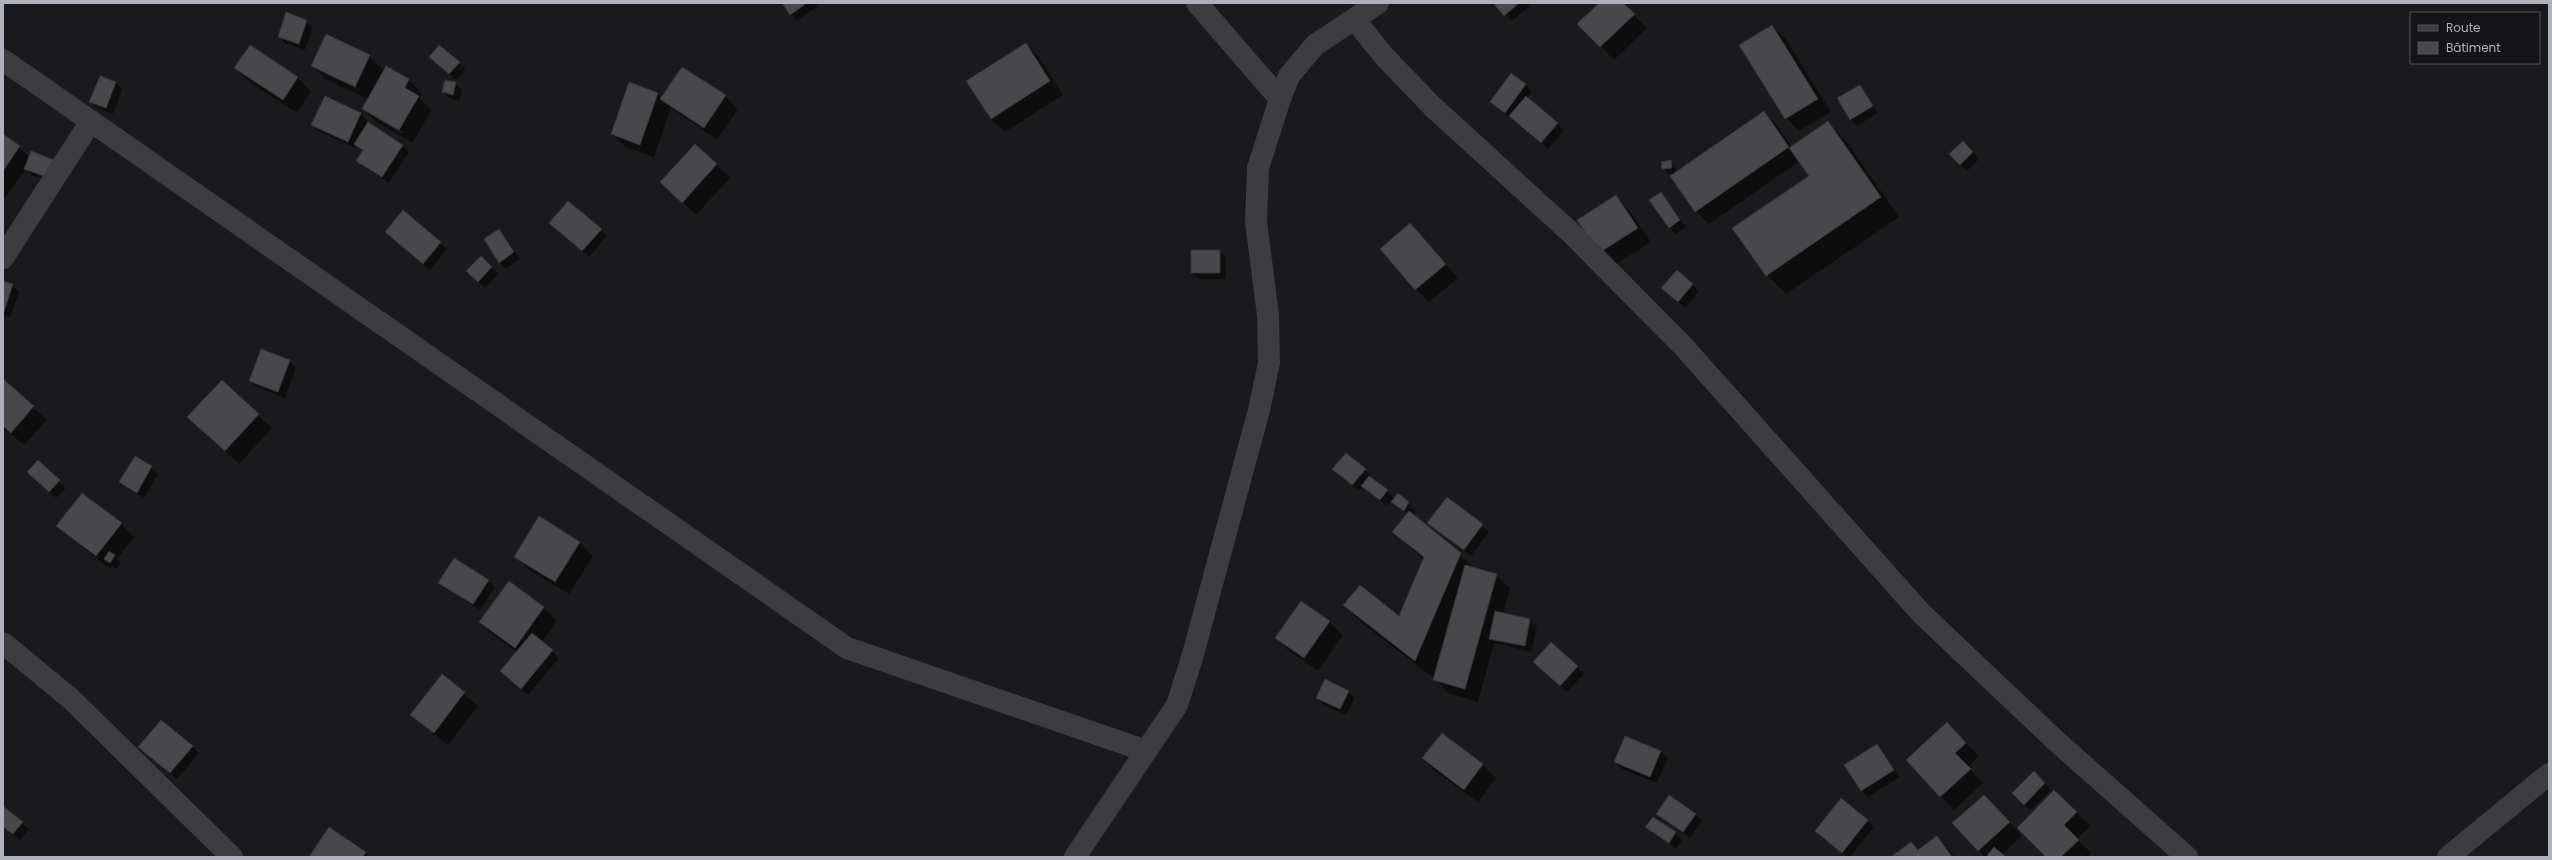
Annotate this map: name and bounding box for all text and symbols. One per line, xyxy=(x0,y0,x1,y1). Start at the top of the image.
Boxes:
legend xyxy=(2410,12,2540,64)
text: Route xyxy=(2446,19,2480,36)
text: Bâtiment xyxy=(2446,39,2501,56)

